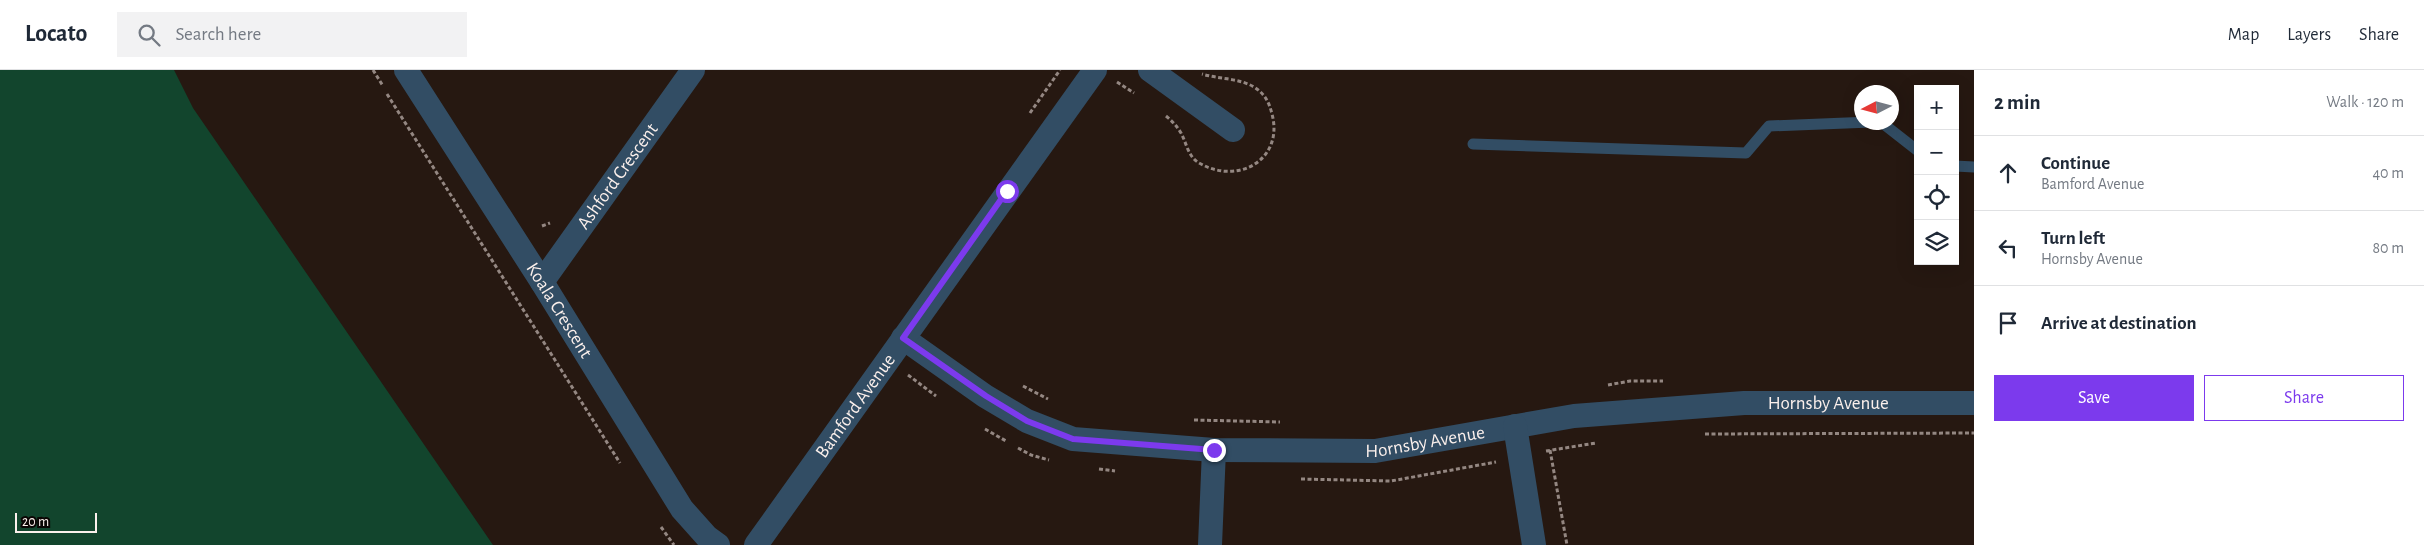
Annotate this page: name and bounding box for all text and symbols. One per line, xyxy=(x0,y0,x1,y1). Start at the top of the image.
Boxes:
search box xyxy=(117,12,467,57)
icon: search xyxy=(135,21,163,49)
text: Locato xyxy=(25,22,87,46)
text: Search here xyxy=(175,25,261,44)
text: Map xyxy=(2228,26,2259,44)
text: Layers xyxy=(2287,26,2331,44)
text: Share xyxy=(2359,26,2399,44)
north arrow xyxy=(1854,85,1899,130)
map controls xyxy=(1914,85,1959,265)
button: + xyxy=(1914,85,1959,130)
text: 2 min xyxy=(1994,92,2041,113)
text: Walk · 120 m xyxy=(2326,94,2404,110)
street label: Ashford Crescent xyxy=(573,120,661,232)
button: − xyxy=(1914,130,1959,175)
text: Continue xyxy=(2041,154,2110,173)
icon: ahead xyxy=(1994,159,2022,187)
text: 40 m xyxy=(2372,165,2404,181)
button: locate xyxy=(1914,175,1959,220)
text: Bamford Avenue xyxy=(2041,176,2144,192)
route start xyxy=(996,180,1019,203)
button: layers xyxy=(1914,220,1959,265)
text: Turn left xyxy=(2041,229,2105,248)
icon: left xyxy=(1994,234,2022,262)
text: 80 m xyxy=(2373,240,2404,256)
text: Hornsby Avenue xyxy=(2041,251,2143,267)
street label: Koala Crescent xyxy=(523,259,596,361)
icon: arrive xyxy=(1994,309,2022,337)
text: Arrive at destination xyxy=(2041,314,2197,333)
street label: Bamford Avenue xyxy=(812,350,899,461)
button: Save xyxy=(1994,375,2194,421)
button: Share xyxy=(2204,375,2404,421)
street label: Hornsby Avenue xyxy=(1768,394,1889,413)
street label: Hornsby Avenue xyxy=(1365,422,1486,461)
route end xyxy=(1203,439,1226,462)
scale bar xyxy=(15,510,98,533)
text: 20 m xyxy=(22,515,49,529)

